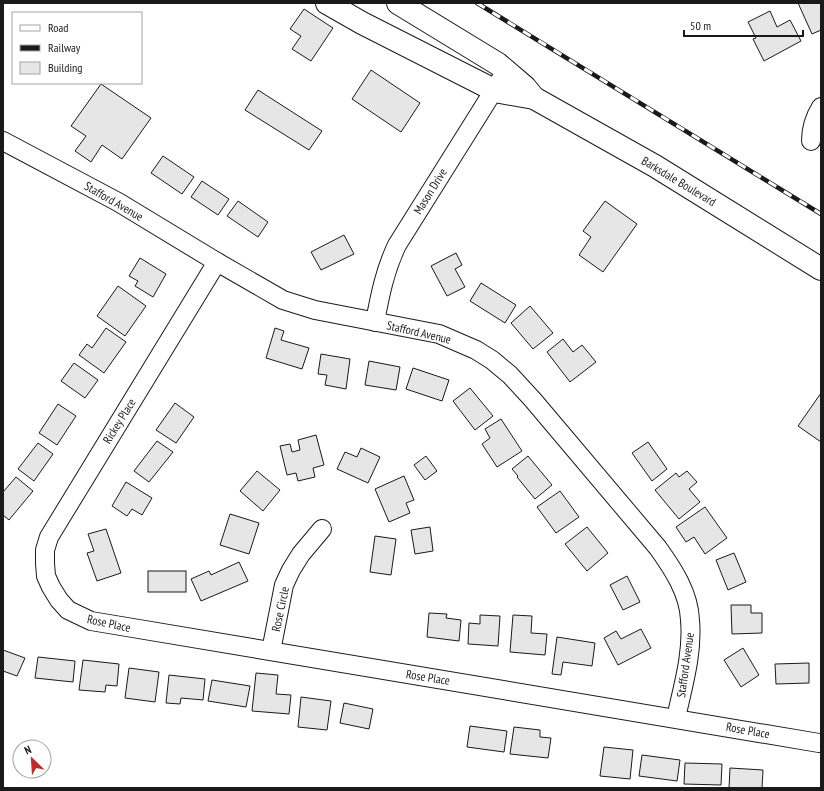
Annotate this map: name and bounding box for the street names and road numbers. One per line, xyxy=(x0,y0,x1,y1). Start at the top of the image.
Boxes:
street label: Barksdale Boulevard xyxy=(639,153,719,209)
street label: Mason Drive xyxy=(410,165,450,217)
street label: Stafford Avenue xyxy=(82,178,146,224)
street label: Stafford Avenue xyxy=(385,317,453,347)
street label: Rickey Place xyxy=(99,396,139,446)
street label: Rose Circle xyxy=(268,585,292,633)
street label: Rose Place xyxy=(86,611,132,635)
street label: Stafford Avenue xyxy=(673,631,697,698)
street label: Rose Place xyxy=(405,666,451,688)
street label: Rose Place xyxy=(725,719,771,741)

